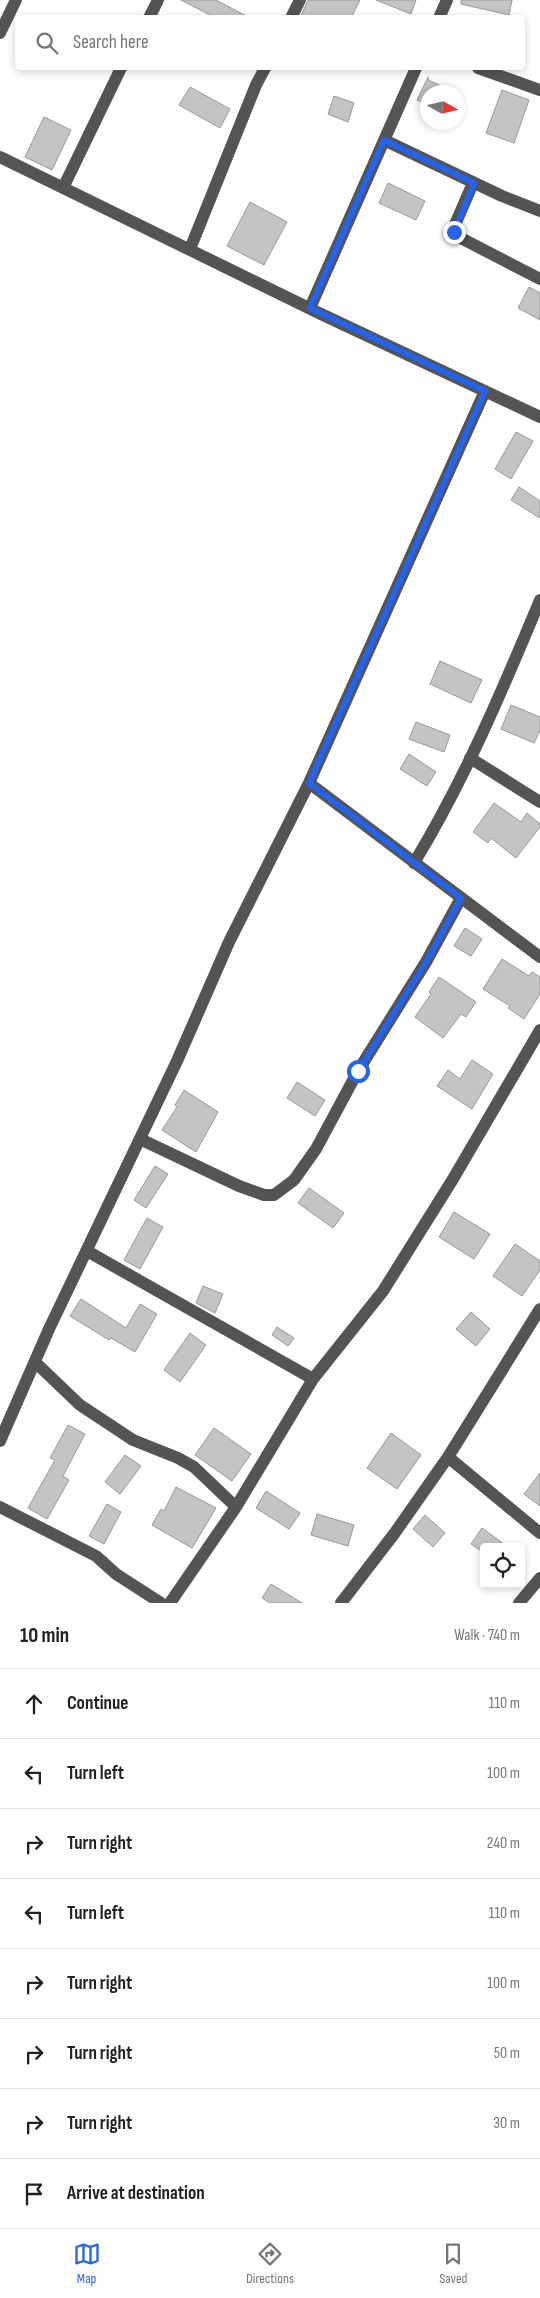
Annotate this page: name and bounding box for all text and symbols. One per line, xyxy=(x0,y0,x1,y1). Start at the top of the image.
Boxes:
search box xyxy=(15,15,525,70)
icon: search xyxy=(33,29,61,57)
text: Search here xyxy=(73,31,149,54)
north arrow xyxy=(420,85,465,130)
route end xyxy=(443,221,466,244)
route start xyxy=(347,1060,370,1083)
map controls xyxy=(480,1543,525,1588)
button: locate xyxy=(480,1543,525,1588)
text: 10 min xyxy=(20,1623,69,1648)
text: Walk · 740 m xyxy=(454,1626,520,1645)
icon: ahead xyxy=(20,1690,48,1718)
text: Continue xyxy=(67,1692,128,1715)
text: 110 m xyxy=(489,1694,520,1713)
icon: left xyxy=(20,1760,48,1788)
text: Turn left xyxy=(67,1762,124,1785)
text: 100 m xyxy=(487,1764,520,1783)
icon: right xyxy=(20,1830,48,1858)
text: Turn right xyxy=(67,1832,132,1855)
text: 240 m xyxy=(487,1834,520,1853)
icon: left xyxy=(20,1900,48,1928)
text: Turn left xyxy=(67,1902,124,1925)
text: 110 m xyxy=(489,1904,520,1923)
icon: right xyxy=(20,1970,48,1998)
text: Turn right xyxy=(67,1972,132,1995)
text: 100 m xyxy=(487,1974,520,1993)
icon: right xyxy=(20,2040,48,2068)
text: Turn right xyxy=(67,2042,132,2065)
text: 50 m xyxy=(494,2044,520,2063)
icon: right xyxy=(20,2110,48,2138)
text: Turn right xyxy=(67,2112,132,2135)
text: 30 m xyxy=(493,2114,520,2133)
icon: arrive xyxy=(20,2180,48,2208)
text: Arrive at destination xyxy=(67,2182,205,2205)
tab: Map xyxy=(73,2240,101,2287)
tab: Directions xyxy=(246,2240,294,2287)
tab: Saved xyxy=(439,2240,467,2287)

